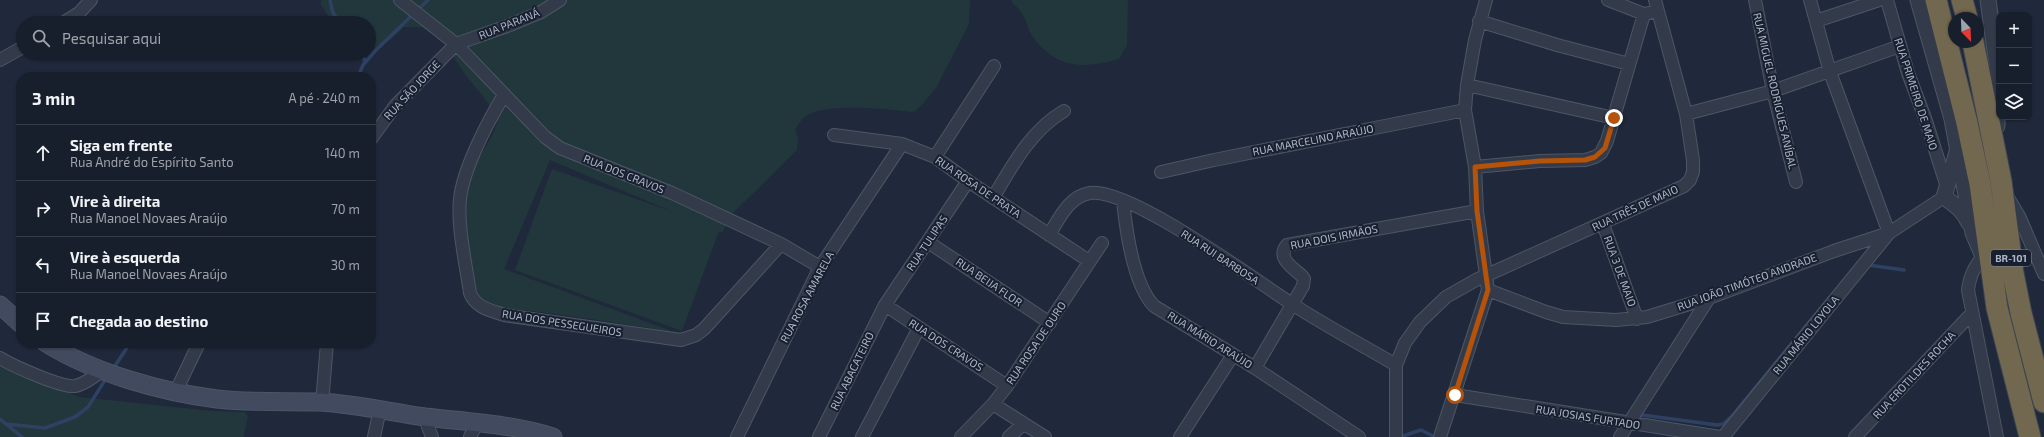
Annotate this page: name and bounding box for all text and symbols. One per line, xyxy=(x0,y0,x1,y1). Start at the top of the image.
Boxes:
street label: RUA PARANÁ xyxy=(477,5,541,42)
street label: RUA MIGUEL RODRIGUES ANÍBAL xyxy=(1751,11,1800,171)
north arrow xyxy=(1948,12,1984,48)
map controls xyxy=(1996,12,2032,120)
button: + xyxy=(1996,12,2032,48)
search box xyxy=(16,16,376,60)
icon: search xyxy=(30,27,52,49)
text: Pesquisar aqui xyxy=(62,29,161,47)
street label: RUA PRIMEIRO DE MAIO xyxy=(1892,36,1941,152)
button: − xyxy=(1996,48,2032,84)
street label: RUA SÃO JORGE xyxy=(381,57,443,122)
button: layers xyxy=(1996,84,2032,120)
text: 3 min xyxy=(32,88,75,108)
text: A pé · 240 m xyxy=(289,90,360,106)
route end xyxy=(1605,109,1623,127)
street label: RUA MARCELINO ARAÚJO xyxy=(1251,121,1375,158)
text: Siga em frente xyxy=(70,136,172,154)
icon: ahead xyxy=(32,142,54,164)
text: 140 m xyxy=(325,145,360,161)
street label: RUA DOS CRAVOS xyxy=(582,151,667,196)
street label: RUA ROSA DE PRATA xyxy=(933,153,1024,220)
text: Rua André do Espírito Santo xyxy=(70,154,234,170)
street label: RUA TRÊS DE MAIO xyxy=(1590,182,1680,233)
text: Vire à direita xyxy=(70,192,160,210)
icon: right xyxy=(32,198,54,220)
text: 70 m xyxy=(331,201,360,217)
text: Rua Manoel Novaes Araújo xyxy=(70,210,227,226)
street label: RUA TULIPAS xyxy=(903,212,950,273)
street label: RUA DOIS IRMÃOS xyxy=(1289,222,1379,251)
street label: RUA RUI BARBOSA xyxy=(1179,227,1262,287)
street label: RUA 3 DE MAIO xyxy=(1602,234,1639,308)
text: Vire à esquerda xyxy=(70,248,180,266)
street label: RUA ROSA AMARELA xyxy=(777,249,836,344)
street label: RUA JOÃO TIMÓTEO ANDRADE xyxy=(1675,250,1818,313)
road number: BR-101 xyxy=(1991,250,2031,266)
icon: left xyxy=(32,254,54,276)
street label: RUA BEIJA FLOR xyxy=(954,255,1025,309)
text: 30 m xyxy=(331,257,360,273)
text: Rua Manoel Novaes Araújo xyxy=(70,266,227,282)
street label: RUA MÁRIO LOYOLA xyxy=(1770,293,1841,377)
street label: RUA ROSA DE OURO xyxy=(1003,299,1068,387)
street label: RUA DOS PESSEGUEIROS xyxy=(501,307,623,338)
street label: RUA MÁRIO ARAÚJO xyxy=(1165,308,1255,371)
icon: arrive xyxy=(32,310,54,332)
text: Chegada ao destino xyxy=(70,312,208,330)
street label: RUA DOS CRAVOS xyxy=(907,316,986,373)
street label: RUA EROTILDES ROCHA xyxy=(1870,328,1958,421)
street label: RUA ABACATEIRO xyxy=(827,330,876,412)
route start xyxy=(1446,386,1464,404)
street label: RUA JOSIAS FURTADO xyxy=(1535,402,1641,431)

